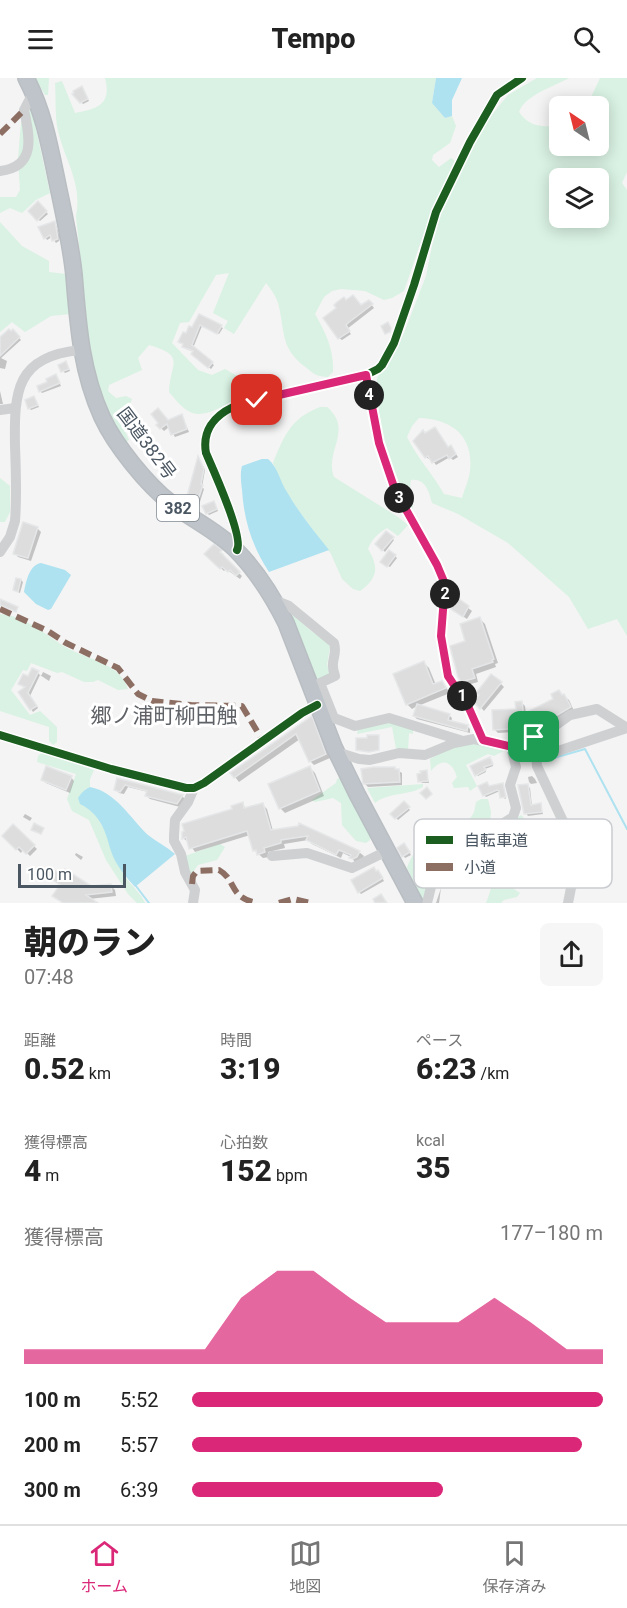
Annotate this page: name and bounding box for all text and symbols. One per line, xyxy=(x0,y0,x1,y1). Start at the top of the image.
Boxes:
icon: menu xyxy=(24,23,57,56)
text: Tempo xyxy=(271,23,356,55)
icon: search xyxy=(570,23,603,56)
north arrow xyxy=(549,96,609,156)
map controls xyxy=(549,96,609,228)
button: layers xyxy=(549,168,609,228)
pin xyxy=(231,374,282,425)
pin: 4 xyxy=(354,380,384,410)
icon: check xyxy=(240,383,273,416)
text: 4 xyxy=(364,385,374,404)
street label: 国道382号 xyxy=(113,403,181,483)
pin: 3 xyxy=(384,483,414,513)
text: 3 xyxy=(394,488,404,507)
road number: 382 xyxy=(157,495,199,521)
pin: 2 xyxy=(430,579,460,609)
text: 2 xyxy=(440,584,450,603)
pin: 1 xyxy=(447,681,477,711)
text: 1 xyxy=(457,686,467,705)
district label: 郷ノ浦町柳田触 xyxy=(91,704,238,728)
pin xyxy=(508,711,559,762)
icon: arrive xyxy=(517,720,550,753)
legend xyxy=(414,819,612,888)
text: 自転車道 xyxy=(464,831,528,850)
text: 小道 xyxy=(464,858,496,877)
scale bar xyxy=(18,861,126,888)
text: 100 m xyxy=(27,865,72,884)
text: 朝のラン xyxy=(24,923,156,962)
button: share xyxy=(540,923,603,986)
text: 07:48 xyxy=(24,965,74,989)
text: 距離 xyxy=(24,1031,56,1050)
text: 時間 xyxy=(220,1031,252,1050)
text: ペース xyxy=(416,1031,463,1050)
text: 0.52 xyxy=(24,1051,85,1086)
text: 3:19 xyxy=(220,1051,281,1086)
text: 6:23 xyxy=(416,1051,477,1086)
text: km xyxy=(85,1064,111,1083)
text: /km xyxy=(477,1064,509,1083)
text: kcal xyxy=(416,1131,445,1150)
text: 獲得標高 xyxy=(24,1133,88,1152)
text: 心拍数 xyxy=(220,1133,268,1152)
text: 35 xyxy=(416,1150,451,1185)
text: 4 xyxy=(24,1153,41,1188)
text: 152 xyxy=(220,1153,272,1188)
text: m xyxy=(41,1166,59,1185)
text: bpm xyxy=(272,1166,308,1185)
text: 177–180 m xyxy=(500,1221,603,1245)
text: 獲得標高 xyxy=(24,1225,104,1249)
text: 100 m xyxy=(24,1388,81,1412)
text: 5:52 xyxy=(120,1388,159,1412)
text: 200 m xyxy=(24,1433,81,1457)
text: 5:57 xyxy=(120,1433,159,1457)
text: 300 m xyxy=(24,1478,81,1502)
text: 6:39 xyxy=(120,1478,159,1502)
tab: ホーム xyxy=(80,1537,128,1597)
tab: 地図 xyxy=(289,1537,322,1597)
tab: 保存済み xyxy=(483,1537,547,1597)

